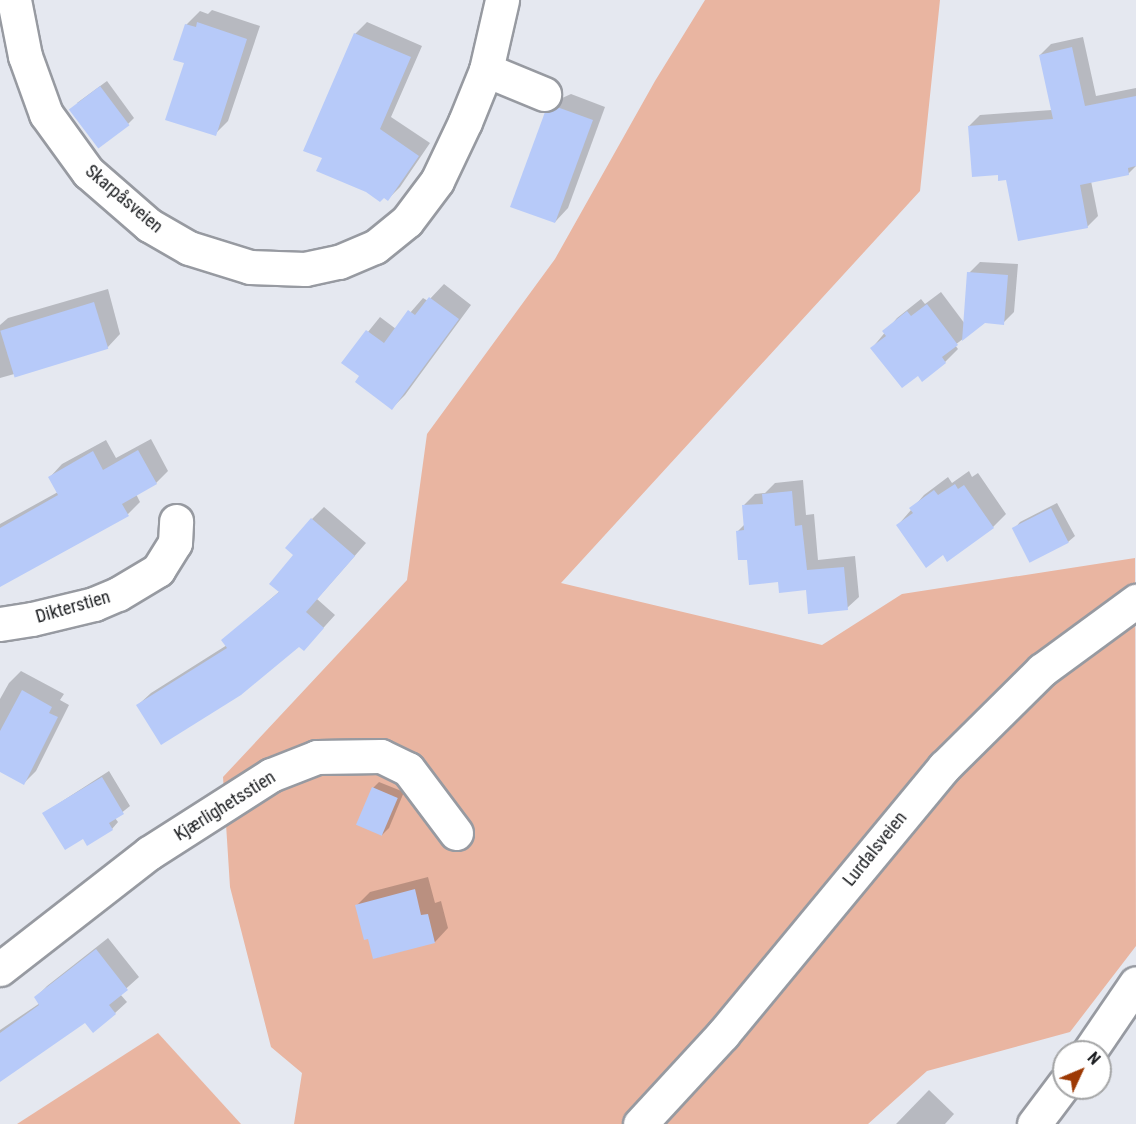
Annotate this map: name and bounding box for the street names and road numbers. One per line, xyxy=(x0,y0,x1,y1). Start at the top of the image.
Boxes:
street label: Skarpåsveien xyxy=(81,160,167,238)
street label: Dikterstien xyxy=(33,586,113,628)
street label: Kjærlighetsstien xyxy=(170,766,280,846)
street label: Lurdalsveien xyxy=(838,807,912,891)

